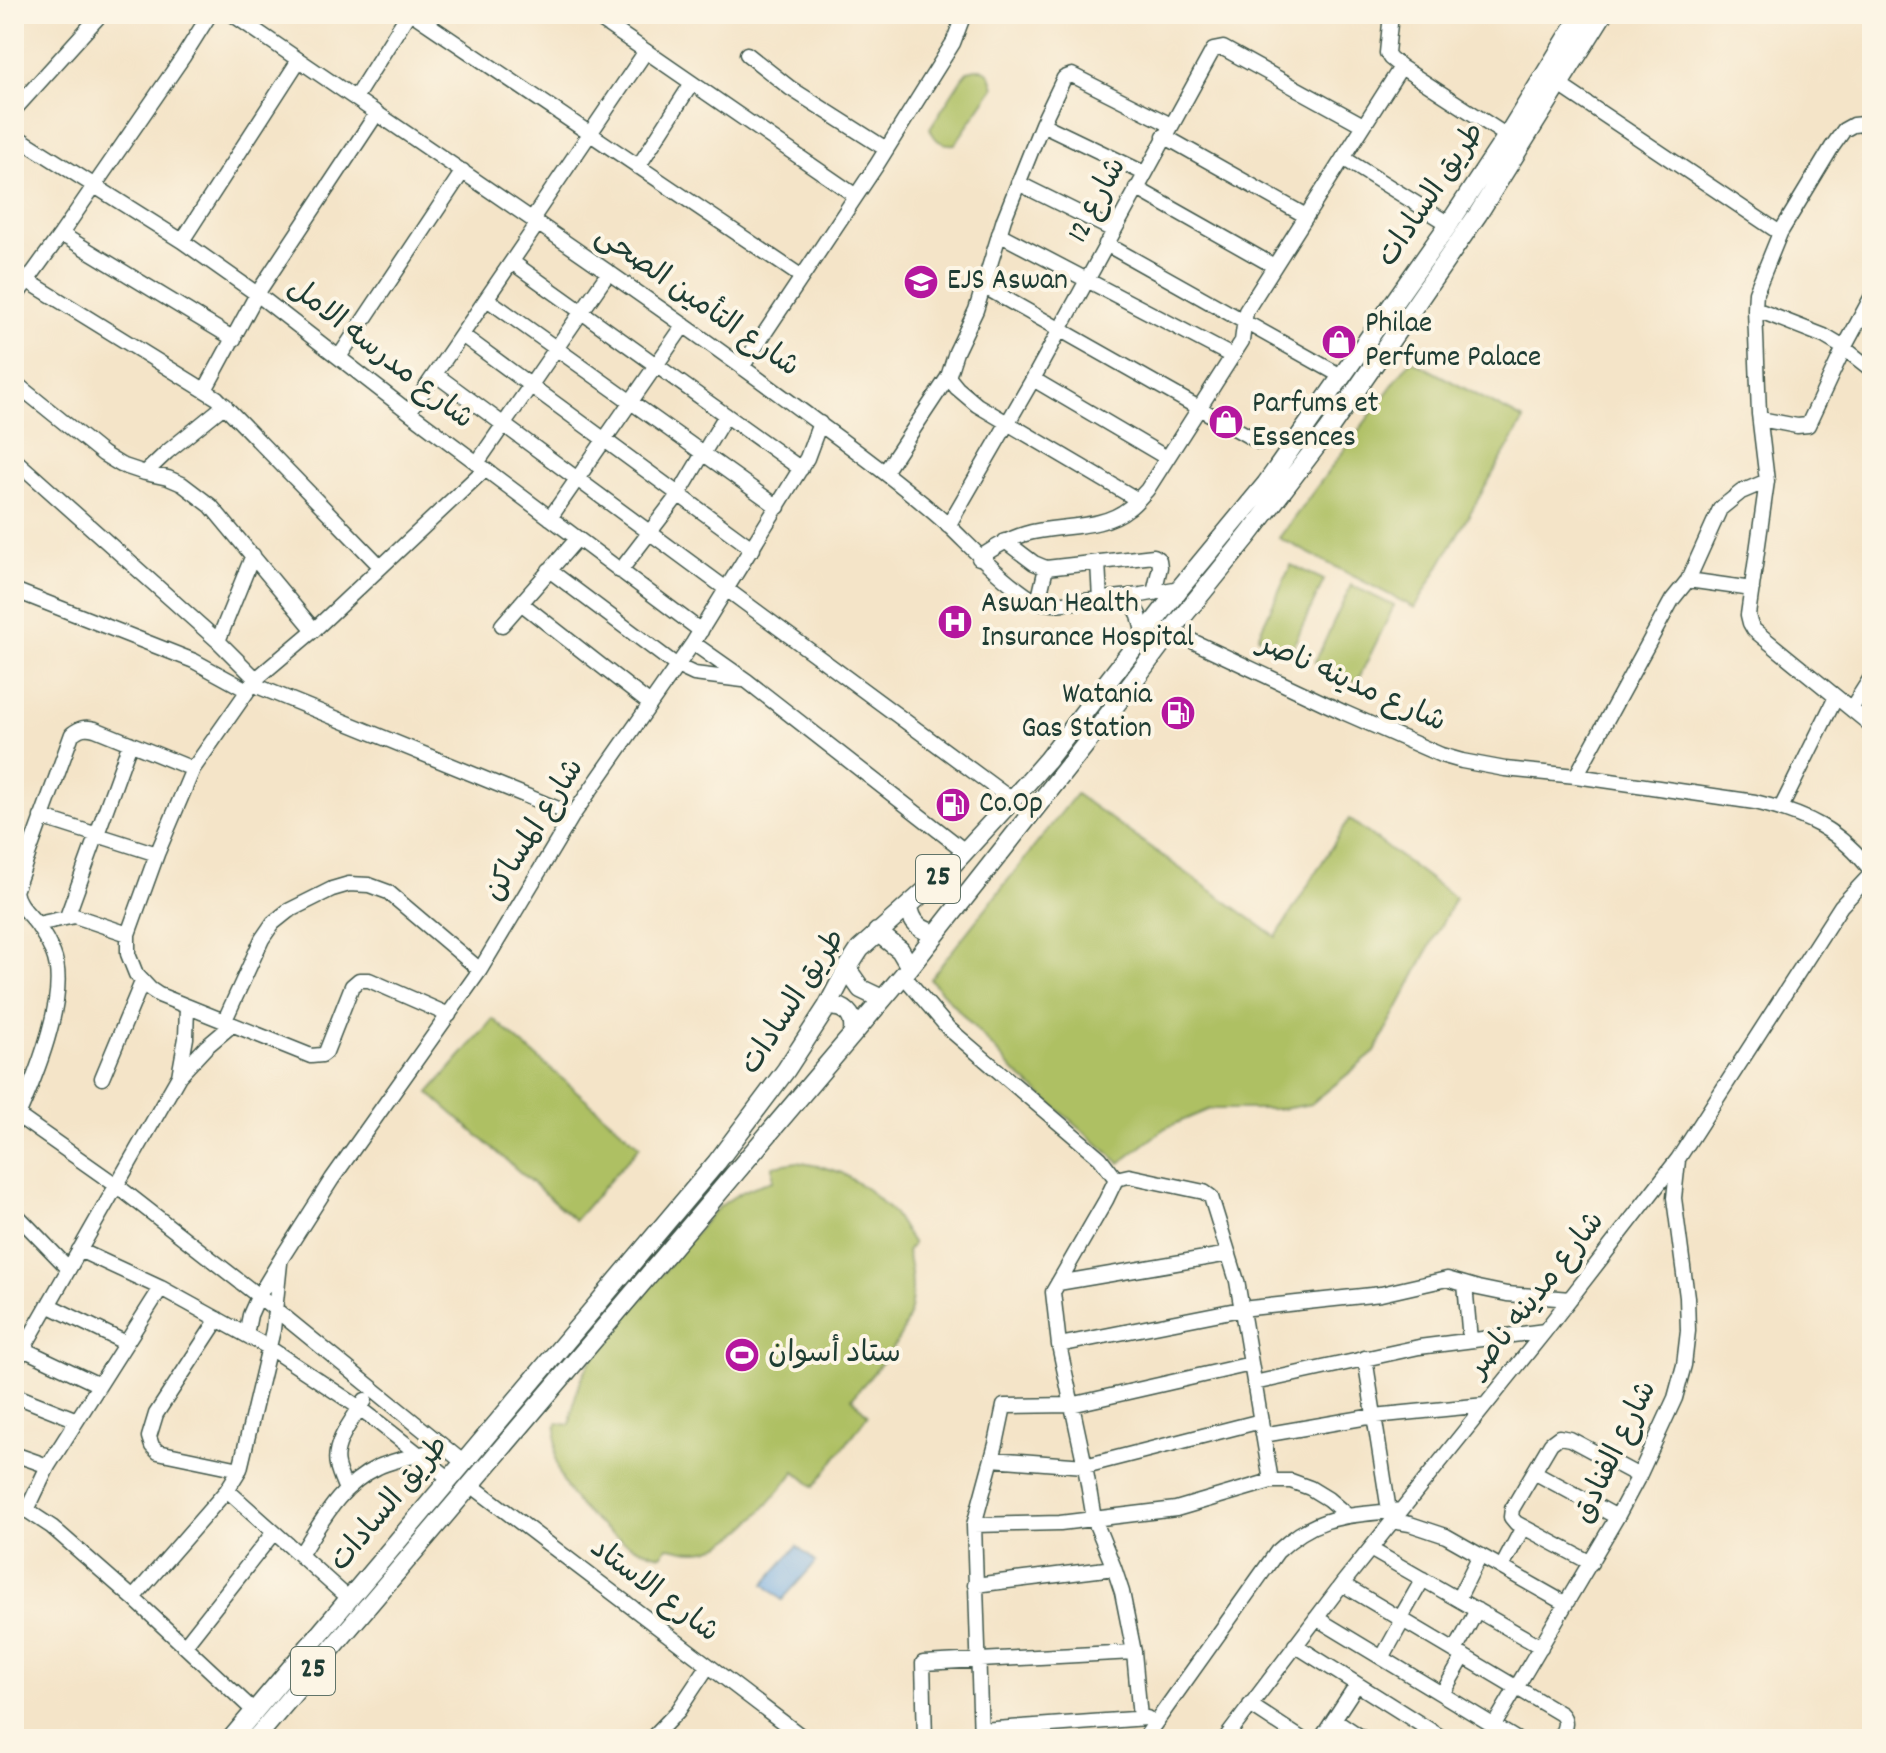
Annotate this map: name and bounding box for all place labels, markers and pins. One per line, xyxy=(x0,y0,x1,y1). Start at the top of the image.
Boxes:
place label: EJS Aswan xyxy=(947,261,1068,304)
school or university icon: EJS Aswan xyxy=(902,263,940,301)
place label: Philae Perfume Palace xyxy=(1365,304,1541,381)
shop icon: Philae Perfume Palace xyxy=(1320,323,1358,361)
place label: Parfums et Essences xyxy=(1252,384,1379,461)
shop icon: Parfums et Essences xyxy=(1207,403,1245,441)
place label: Aswan Health Insurance Hospital xyxy=(981,584,1194,661)
hospital icon: Aswan Health Insurance Hospital xyxy=(936,603,974,641)
place label: Watania Gas Station xyxy=(1021,675,1153,752)
fuel station icon: Watania Gas Station xyxy=(1159,694,1197,732)
place label: Co.Op xyxy=(979,784,1043,827)
fuel station icon: Co.Op xyxy=(934,786,972,824)
place label: ستاد أسوان xyxy=(768,1334,901,1377)
sports icon: ستاد أسوان xyxy=(723,1336,761,1374)

